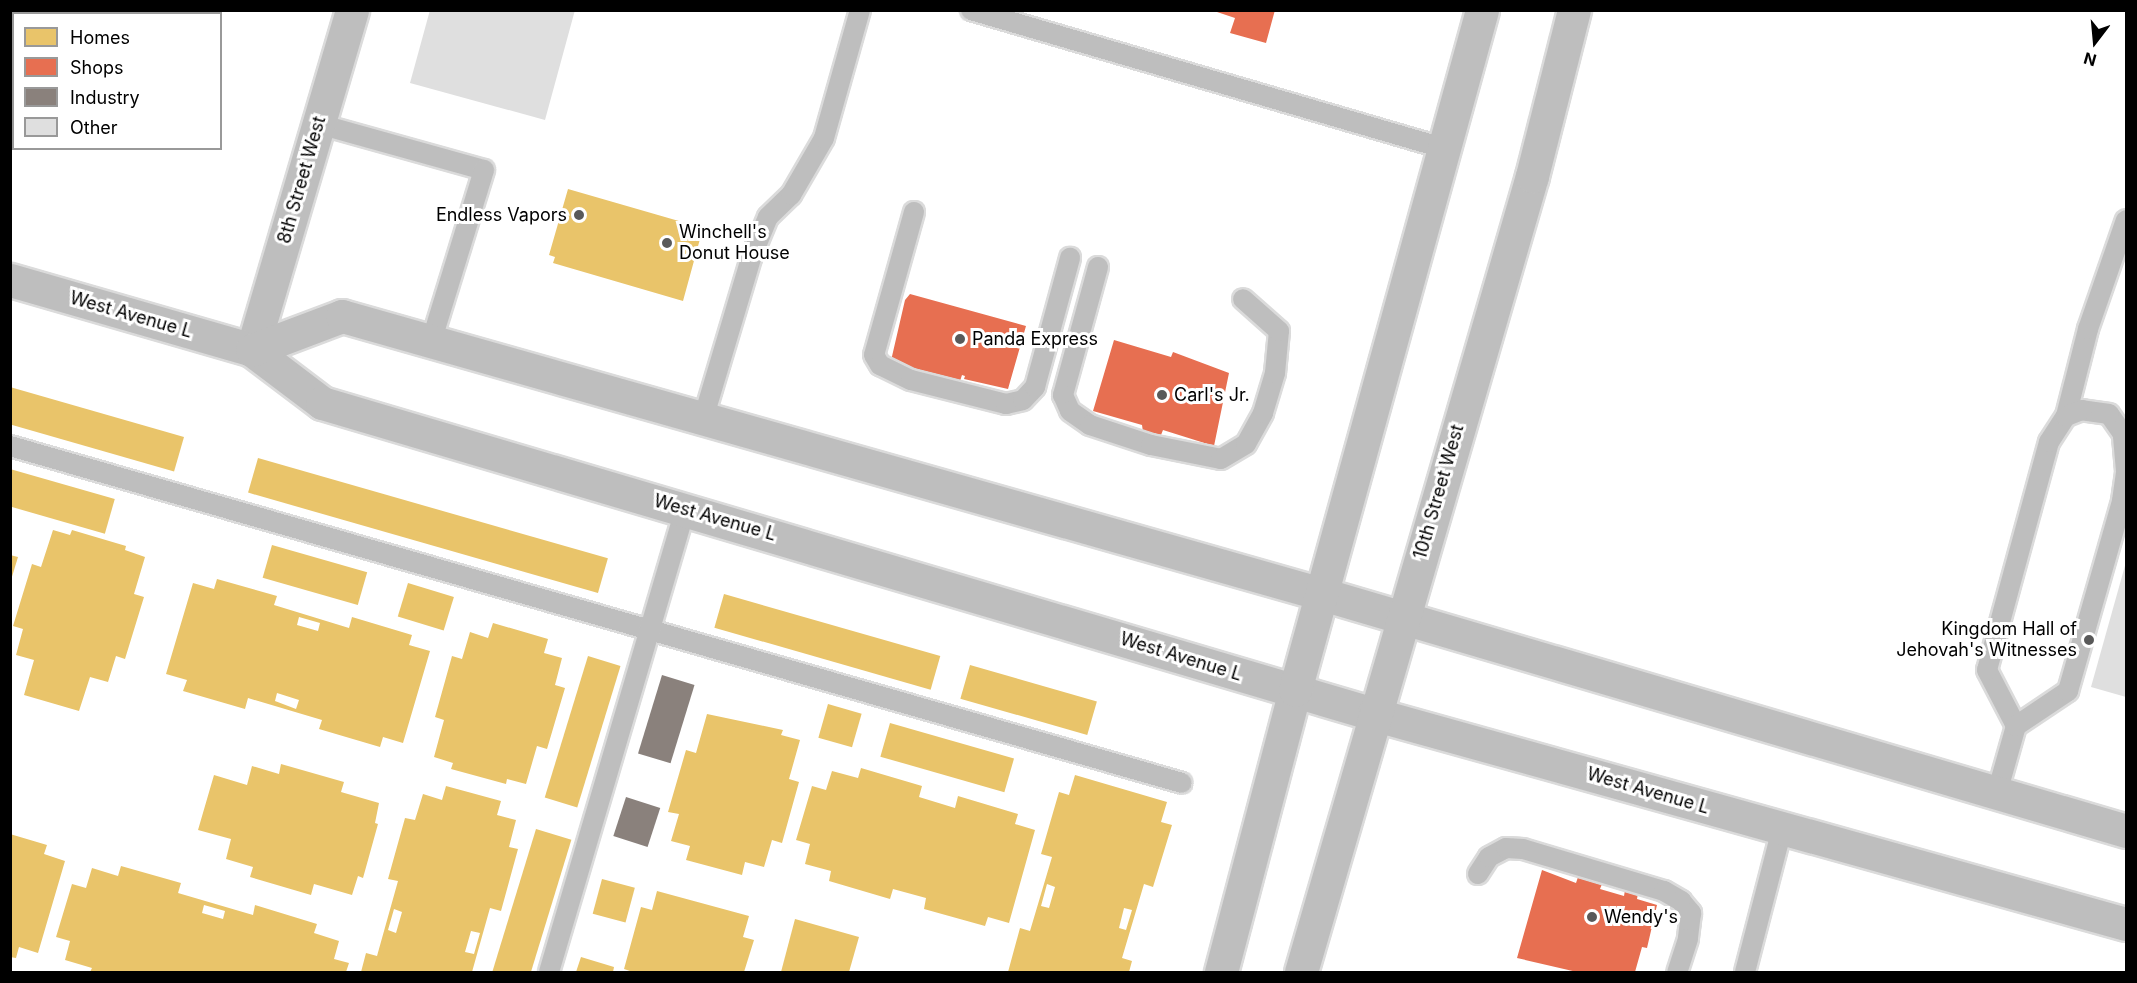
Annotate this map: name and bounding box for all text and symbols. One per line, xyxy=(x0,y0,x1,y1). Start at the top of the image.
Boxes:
legend xyxy=(12,12,222,150)
north arrow xyxy=(2065,12,2125,72)
text: Homes xyxy=(70,27,130,48)
text: N xyxy=(2081,48,2099,71)
text: Shops xyxy=(70,57,124,78)
text: Industry xyxy=(70,87,140,108)
street label: 8th Street West xyxy=(274,114,330,246)
text: Other xyxy=(70,117,118,138)
place label: Endless Vapors xyxy=(436,204,567,226)
marker: Endless Vapors xyxy=(572,208,586,222)
place label: Winchell's Donut House xyxy=(679,222,790,264)
marker: Winchell's Donut House xyxy=(660,236,674,250)
street label: West Avenue L xyxy=(67,287,195,343)
place label: Panda Express xyxy=(972,328,1098,350)
marker: Panda Express xyxy=(953,332,967,346)
place label: Carl's Jr. xyxy=(1174,384,1250,406)
marker: Carl's Jr. xyxy=(1155,388,1169,402)
street label: 10th Street West xyxy=(1409,422,1469,562)
street label: West Avenue L xyxy=(651,490,779,546)
place label: Kingdom Hall of Jehovah's Witnesses xyxy=(1896,619,2077,662)
street label: West Avenue L xyxy=(1117,628,1245,686)
marker: Kingdom Hall of Jehovah's Witnesses xyxy=(2082,633,2096,647)
street label: West Avenue L xyxy=(1584,763,1712,819)
place label: Wendy's xyxy=(1604,906,1678,928)
marker: Wendy's xyxy=(1585,910,1599,924)

